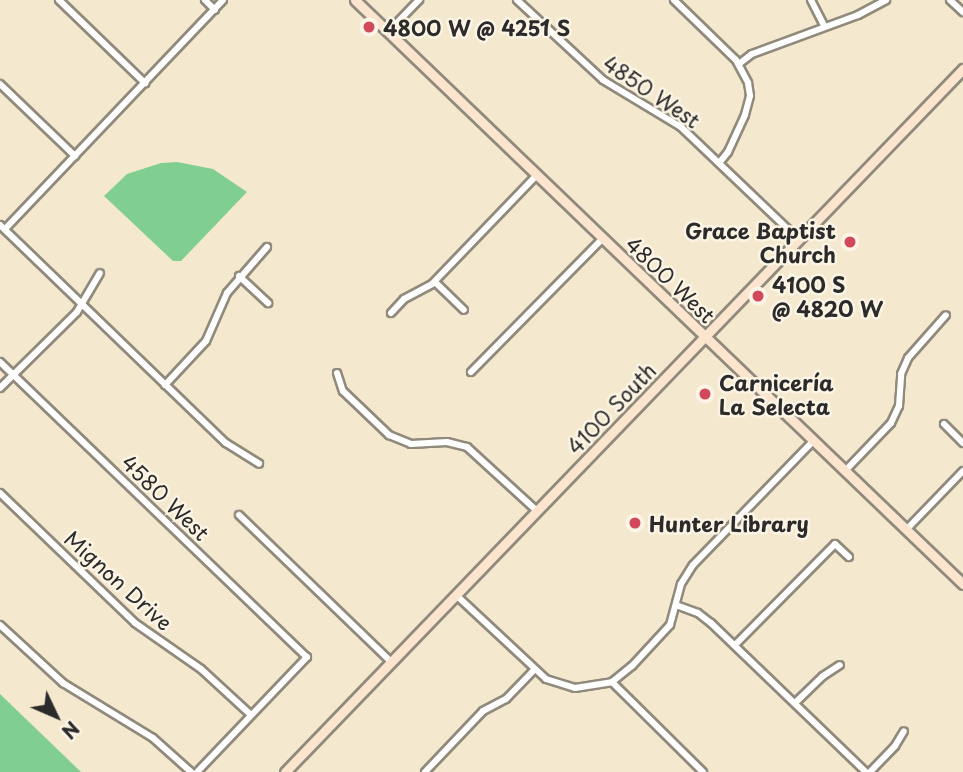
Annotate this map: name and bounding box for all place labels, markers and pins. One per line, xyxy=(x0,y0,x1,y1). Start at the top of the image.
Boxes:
place label: 4800 W @ 4251 S xyxy=(383,14,573,40)
marker: 4800 W @ 4251 S xyxy=(361,19,377,35)
place label: Grace Baptist Church xyxy=(686,217,836,267)
marker: Grace Baptist Church xyxy=(842,234,858,250)
place label: 4100 S @ 4820 W xyxy=(772,271,882,321)
marker: 4100 S @ 4820 W xyxy=(750,288,766,304)
place label: Carnicería La Selecta xyxy=(719,369,834,419)
marker: Carnicería La Selecta xyxy=(697,386,713,402)
place label: Hunter Library xyxy=(649,510,807,536)
marker: Hunter Library xyxy=(627,515,643,531)

